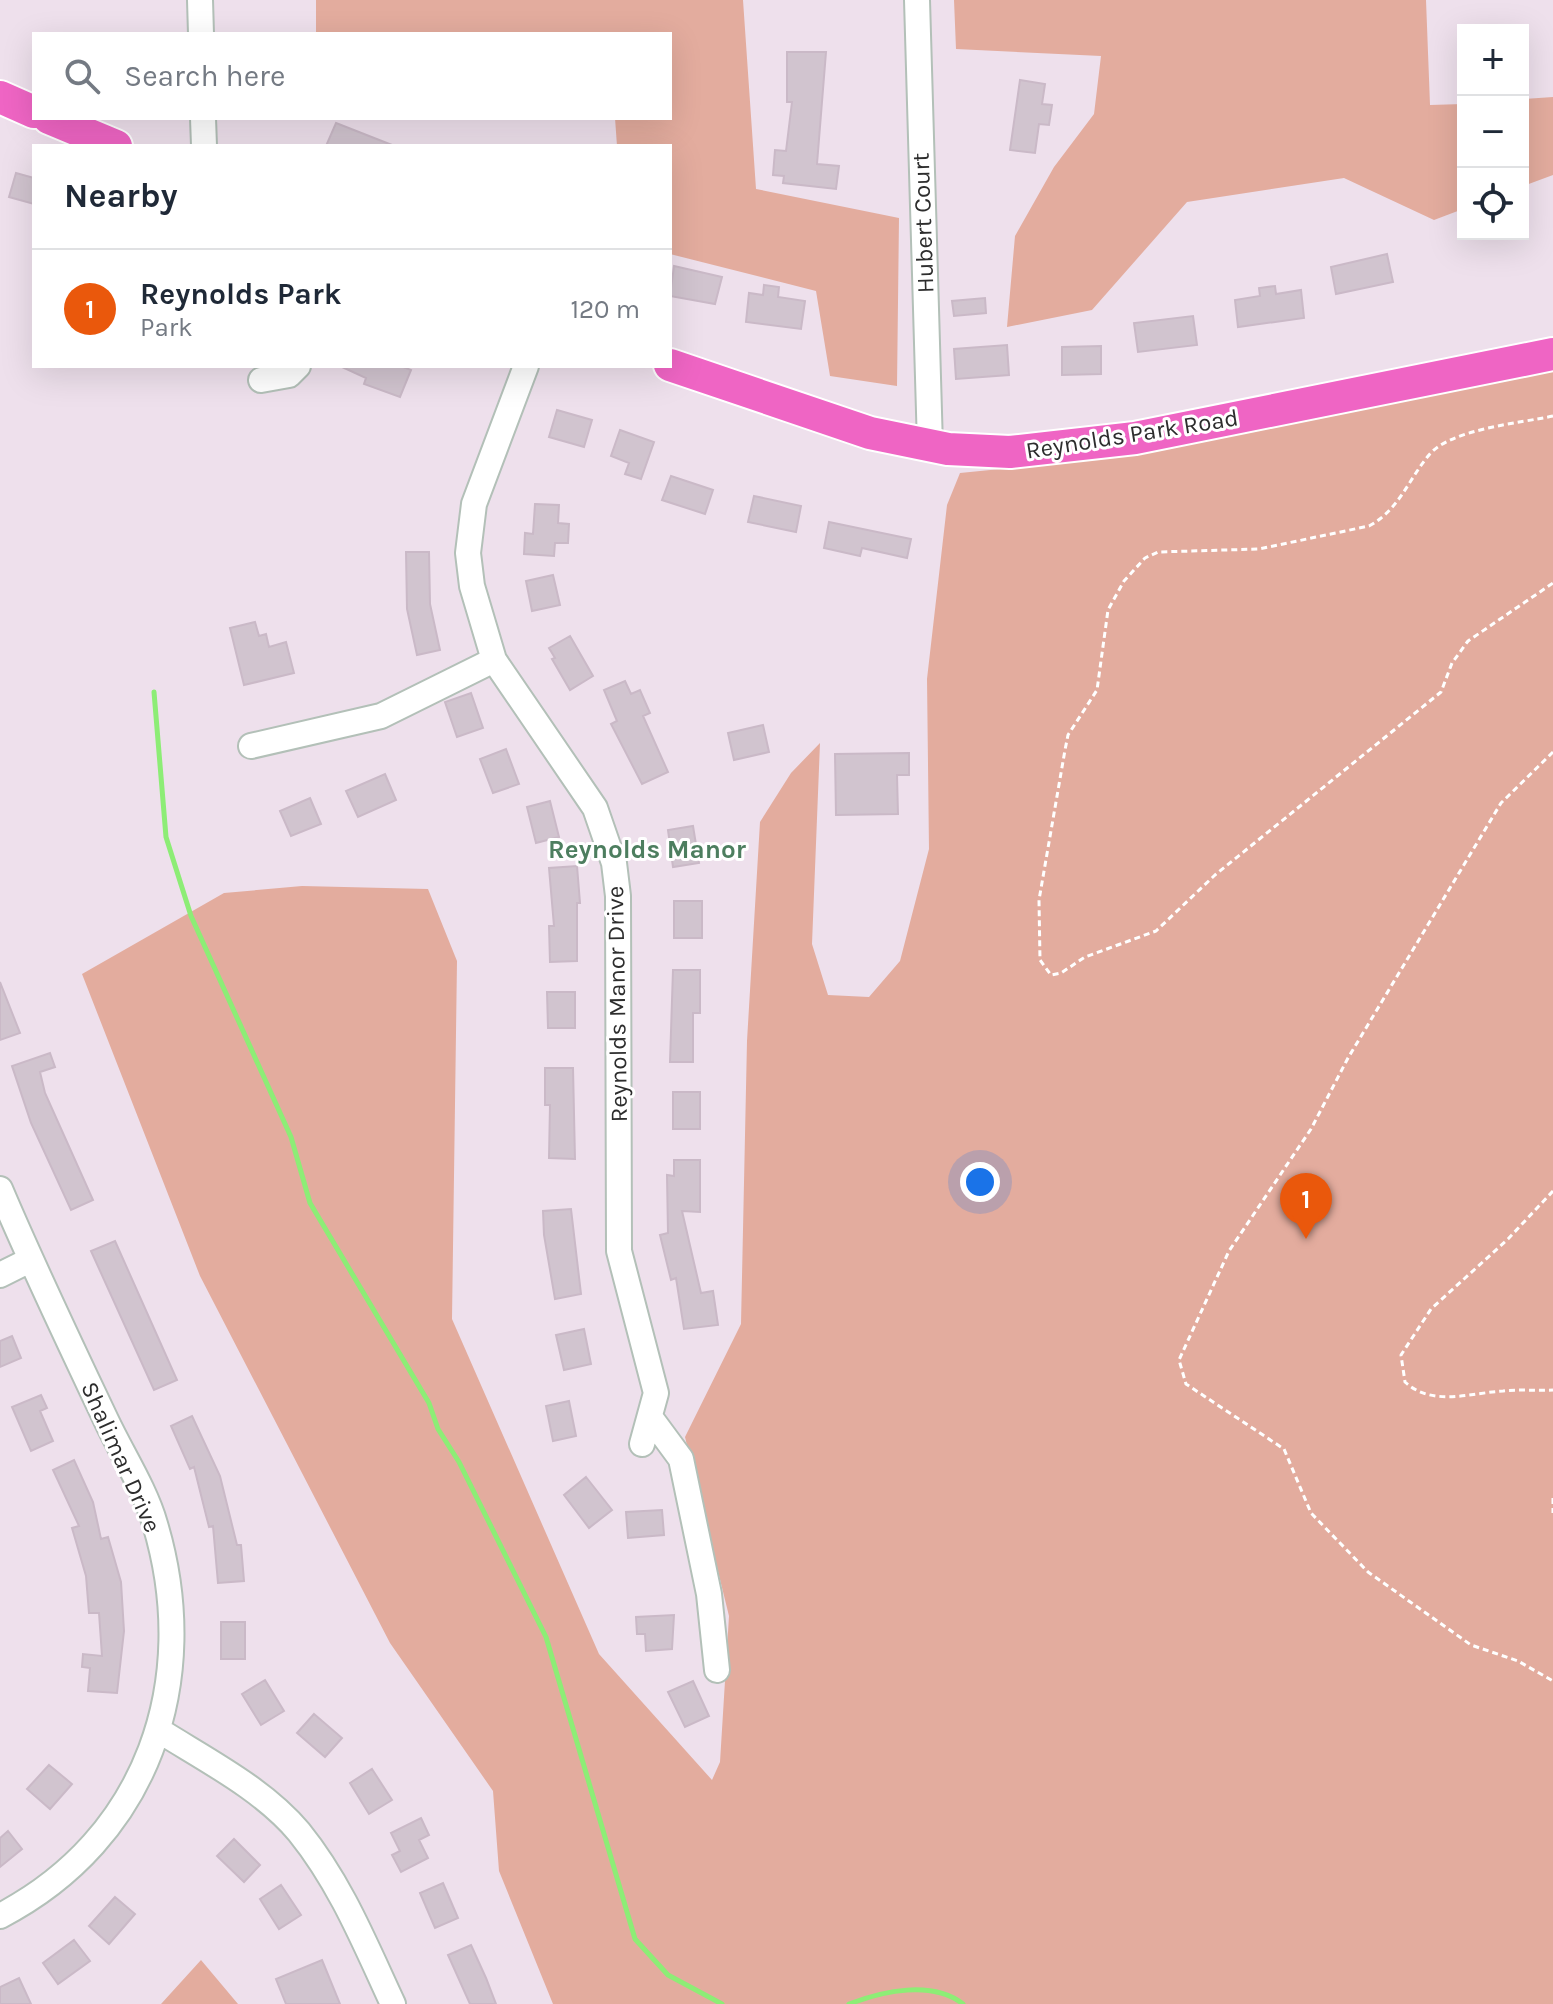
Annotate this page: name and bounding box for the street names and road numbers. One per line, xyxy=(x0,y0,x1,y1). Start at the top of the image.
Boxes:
street label: Hubert Court xyxy=(907,152,939,294)
street label: Reynolds Park Road xyxy=(1024,403,1240,465)
street label: Reynolds Manor Drive xyxy=(601,885,633,1123)
street label: Shalimar Drive xyxy=(75,1377,167,1537)

